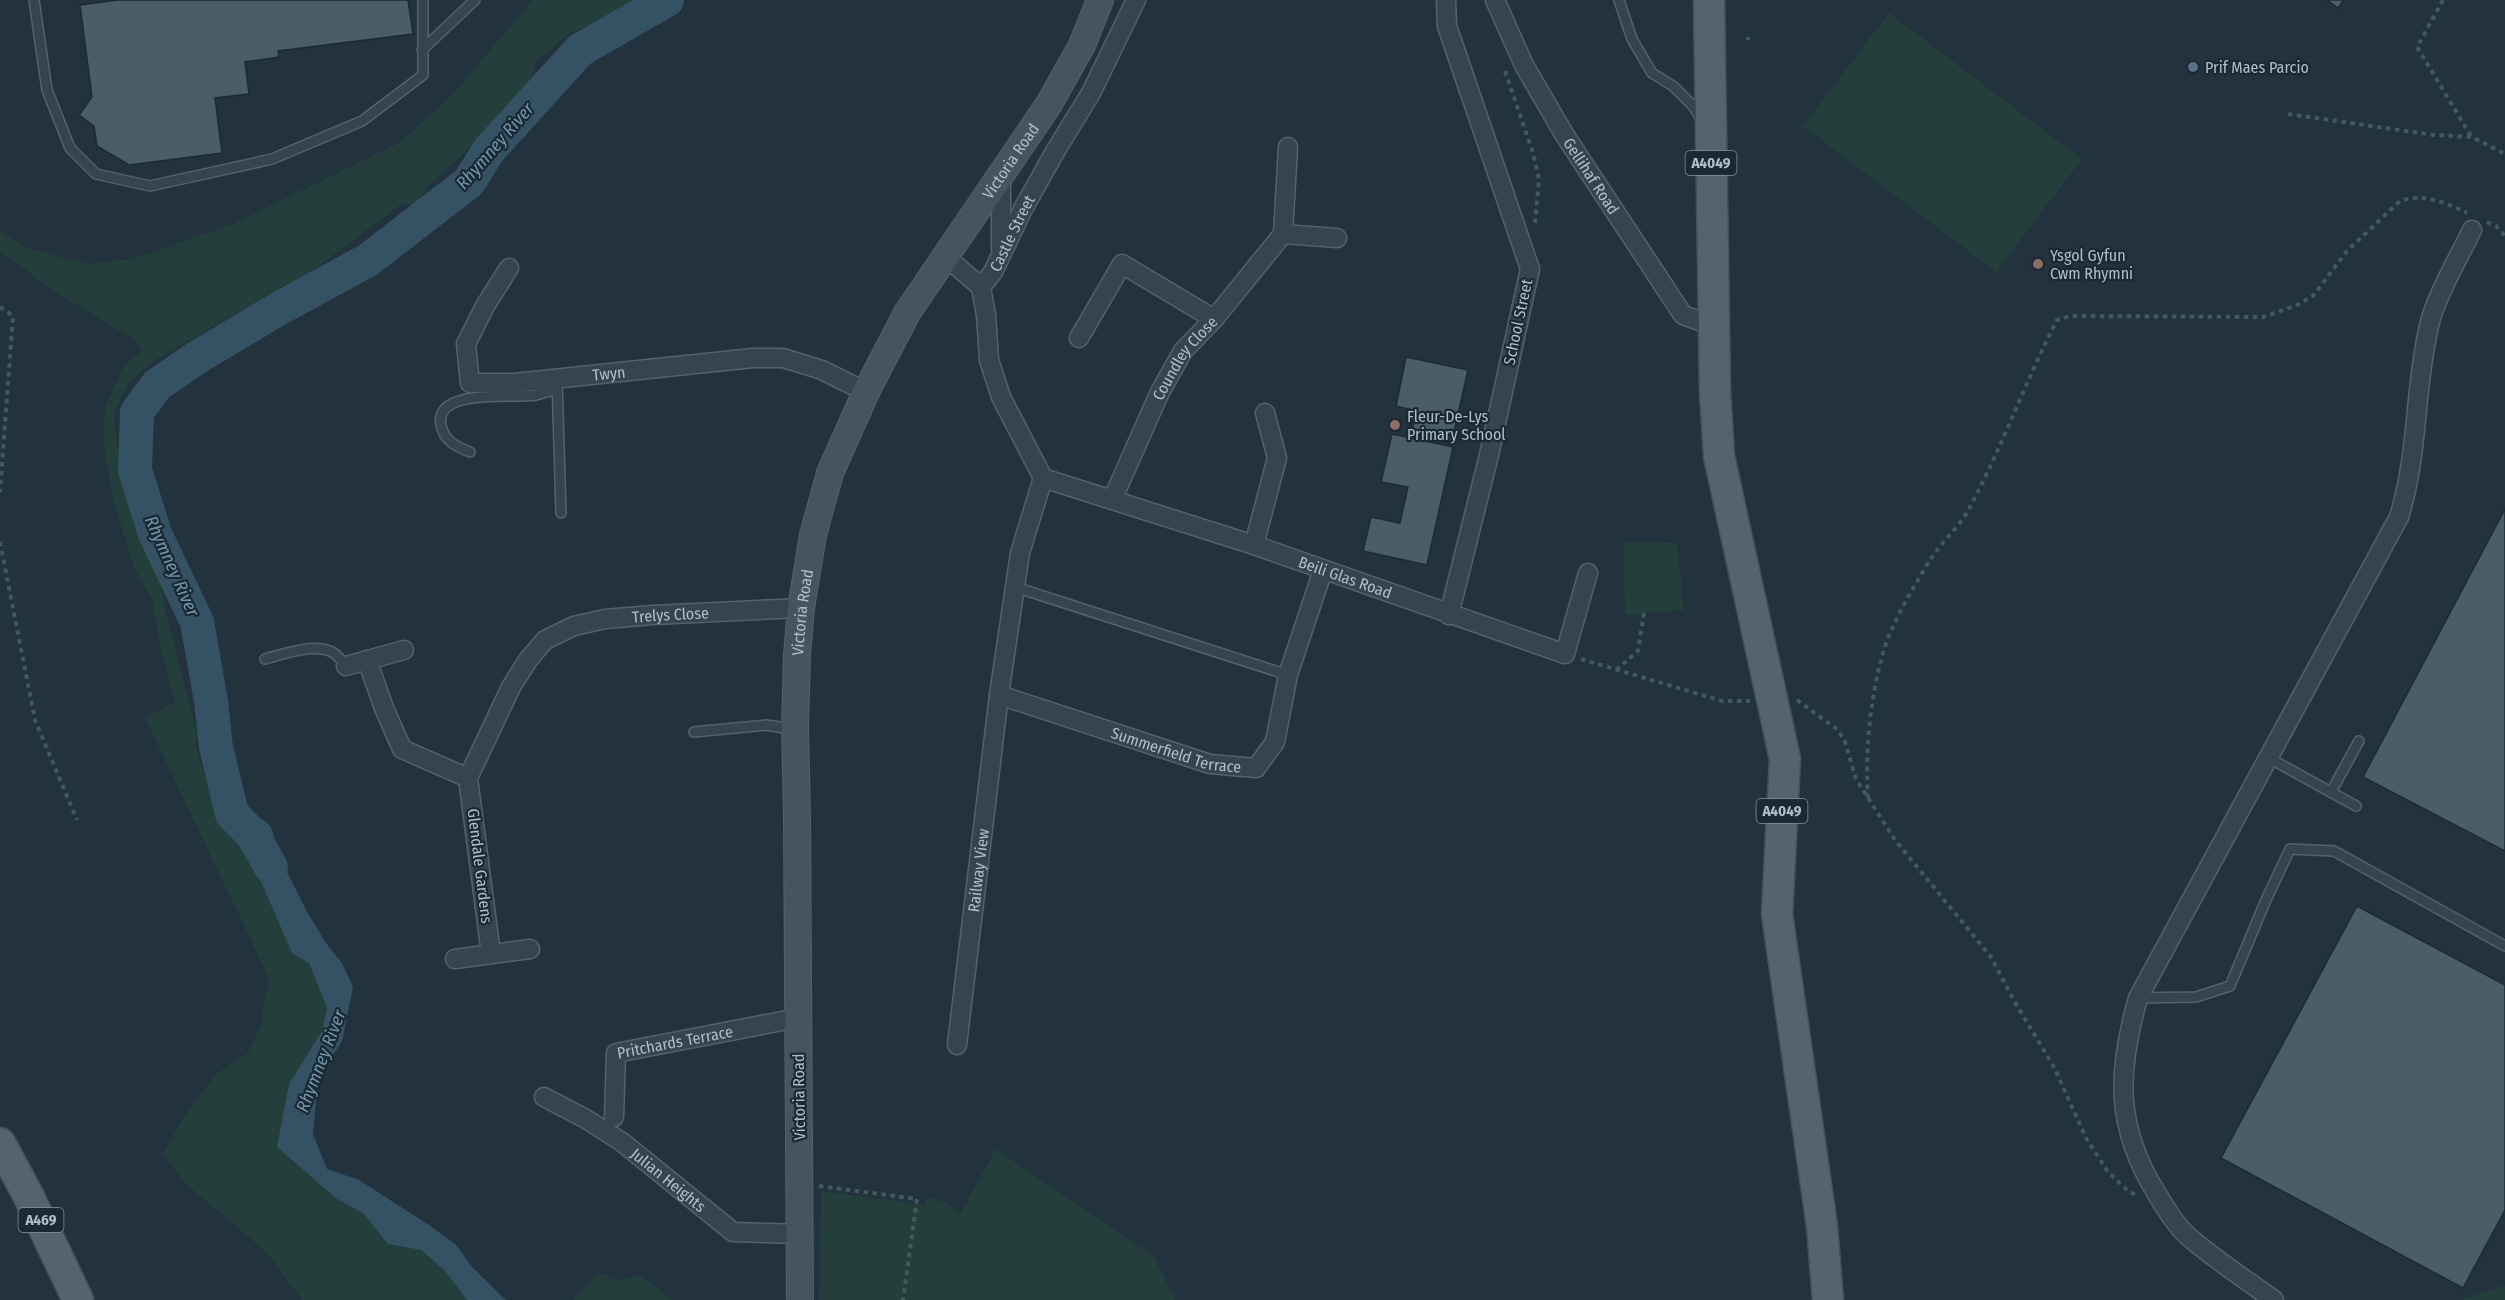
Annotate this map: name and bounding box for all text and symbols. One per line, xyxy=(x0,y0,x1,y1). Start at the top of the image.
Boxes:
place label: Prif Maes Parcio xyxy=(2205,58,2309,77)
marker: Prif Maes Parcio xyxy=(2186,60,2200,74)
water label: Rhymney River xyxy=(451,98,539,194)
street label: Victoria Road xyxy=(978,120,1043,202)
street label: Gellihaf Road xyxy=(1559,134,1624,218)
road number: A4049 xyxy=(1686,151,1736,175)
street label: Castle Street xyxy=(985,191,1039,275)
place label: Ysgol Gyfun Cwm Rhymni xyxy=(2050,246,2133,283)
marker: Ysgol Gyfun Cwm Rhymni xyxy=(2031,257,2045,271)
street label: School Street xyxy=(1500,277,1537,367)
street label: Coundley Close xyxy=(1148,312,1221,403)
street label: Twyn xyxy=(591,362,626,384)
place label: Fleur-De-Lys Primary School xyxy=(1407,407,1506,444)
marker: Fleur-De-Lys Primary School xyxy=(1388,418,1402,432)
water label: Rhymney River xyxy=(140,512,204,620)
street label: Beili Glas Road xyxy=(1296,552,1394,602)
street label: Victoria Road xyxy=(787,568,817,656)
street label: Trelys Close xyxy=(631,603,710,626)
street label: Summerfield Terrace xyxy=(1109,723,1242,776)
road number: A4049 xyxy=(1756,799,1808,823)
street label: Glendale Gardens xyxy=(464,807,496,925)
street label: Railway View xyxy=(964,827,992,913)
water label: Rhymney River xyxy=(291,1006,351,1115)
street label: Pritchards Terrace xyxy=(615,1021,735,1062)
street label: Victoria Road xyxy=(789,1053,809,1141)
street label: Julian Heights xyxy=(627,1144,710,1216)
road number: A469 xyxy=(18,1208,63,1232)

